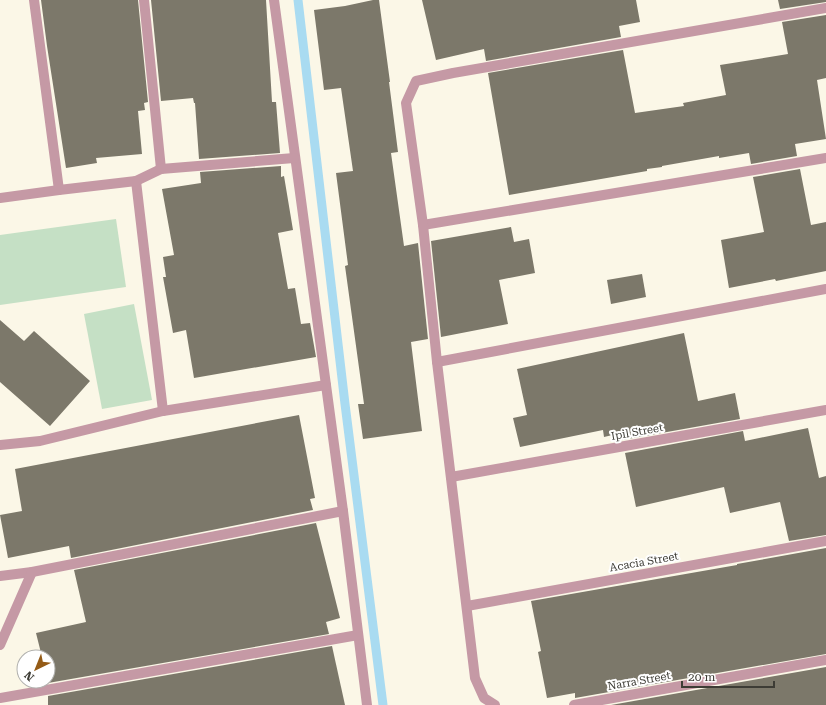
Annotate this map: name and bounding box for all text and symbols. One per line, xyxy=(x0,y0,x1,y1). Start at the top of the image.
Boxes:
street label: Ipil Street xyxy=(610,421,664,443)
street label: Acacia Street xyxy=(609,550,679,574)
north arrow xyxy=(16,649,56,689)
scale bar xyxy=(682,663,774,689)
text: N xyxy=(22,668,37,684)
street label: Narra Street xyxy=(606,669,672,693)
text: 20 m xyxy=(688,670,715,684)

